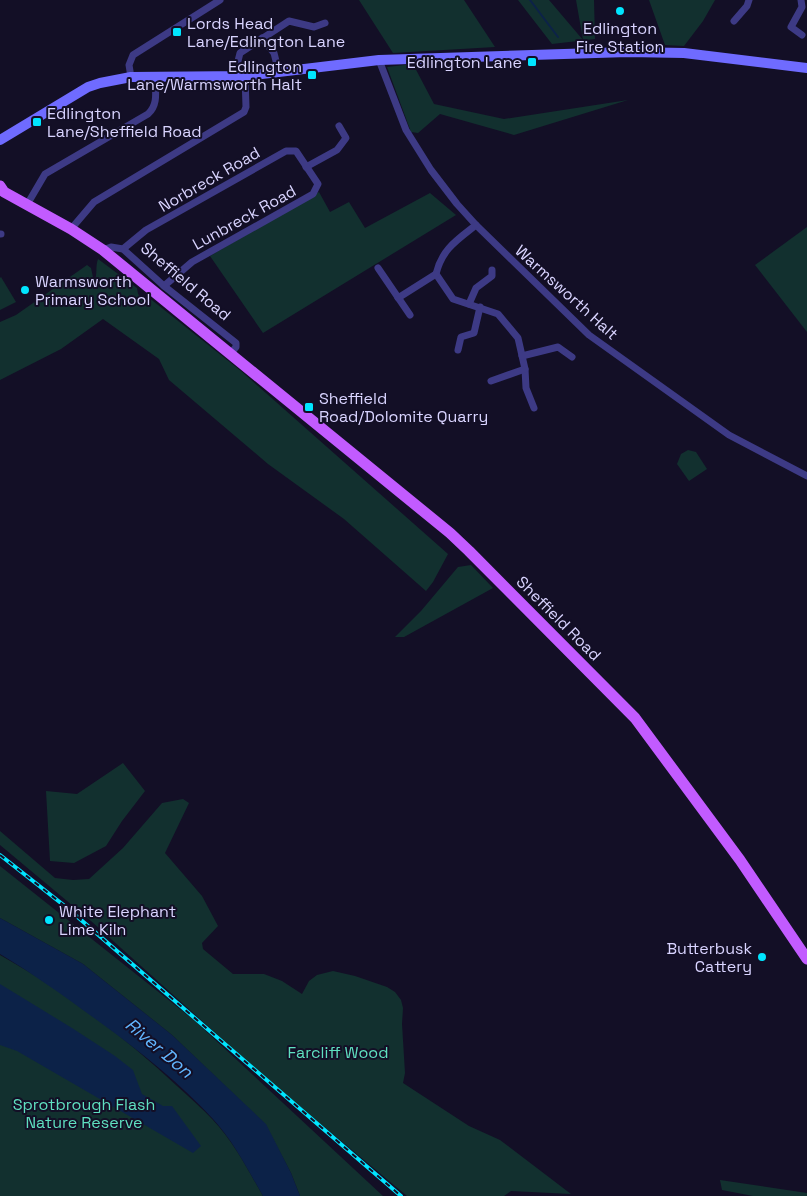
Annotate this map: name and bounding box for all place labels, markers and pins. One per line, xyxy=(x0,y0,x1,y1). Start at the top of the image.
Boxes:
marker: Edlington Fire Station xyxy=(614,5,626,17)
place label: Lords Head Lane/Edlington Lane xyxy=(187,13,345,52)
place label: Edlington Fire Station xyxy=(576,18,664,57)
marker: Lords Head Lane/Edlington Lane xyxy=(171,26,183,38)
place label: Edlington Lane xyxy=(407,52,522,73)
place label: Edlington Lane/Warmsworth Halt xyxy=(127,56,302,95)
marker: Edlington Lane xyxy=(526,56,538,68)
marker: Edlington Lane/Warmsworth Halt xyxy=(306,69,318,81)
place label: Edlington Lane/Sheffield Road xyxy=(47,103,201,142)
marker: Edlington Lane/Sheffield Road xyxy=(31,116,43,128)
place label: Warmsworth Primary School xyxy=(35,271,150,310)
marker: Warmsworth Primary School xyxy=(19,284,31,296)
place label: Sheffield Road/Dolomite Quarry xyxy=(319,388,488,427)
marker: Sheffield Road/Dolomite Quarry xyxy=(303,401,315,413)
place label: White Elephant Lime Kiln xyxy=(59,901,176,940)
marker: White Elephant Lime Kiln xyxy=(43,914,55,926)
place label: Butterbusk Cattery xyxy=(666,938,752,977)
marker: Butterbusk Cattery xyxy=(756,951,768,963)

